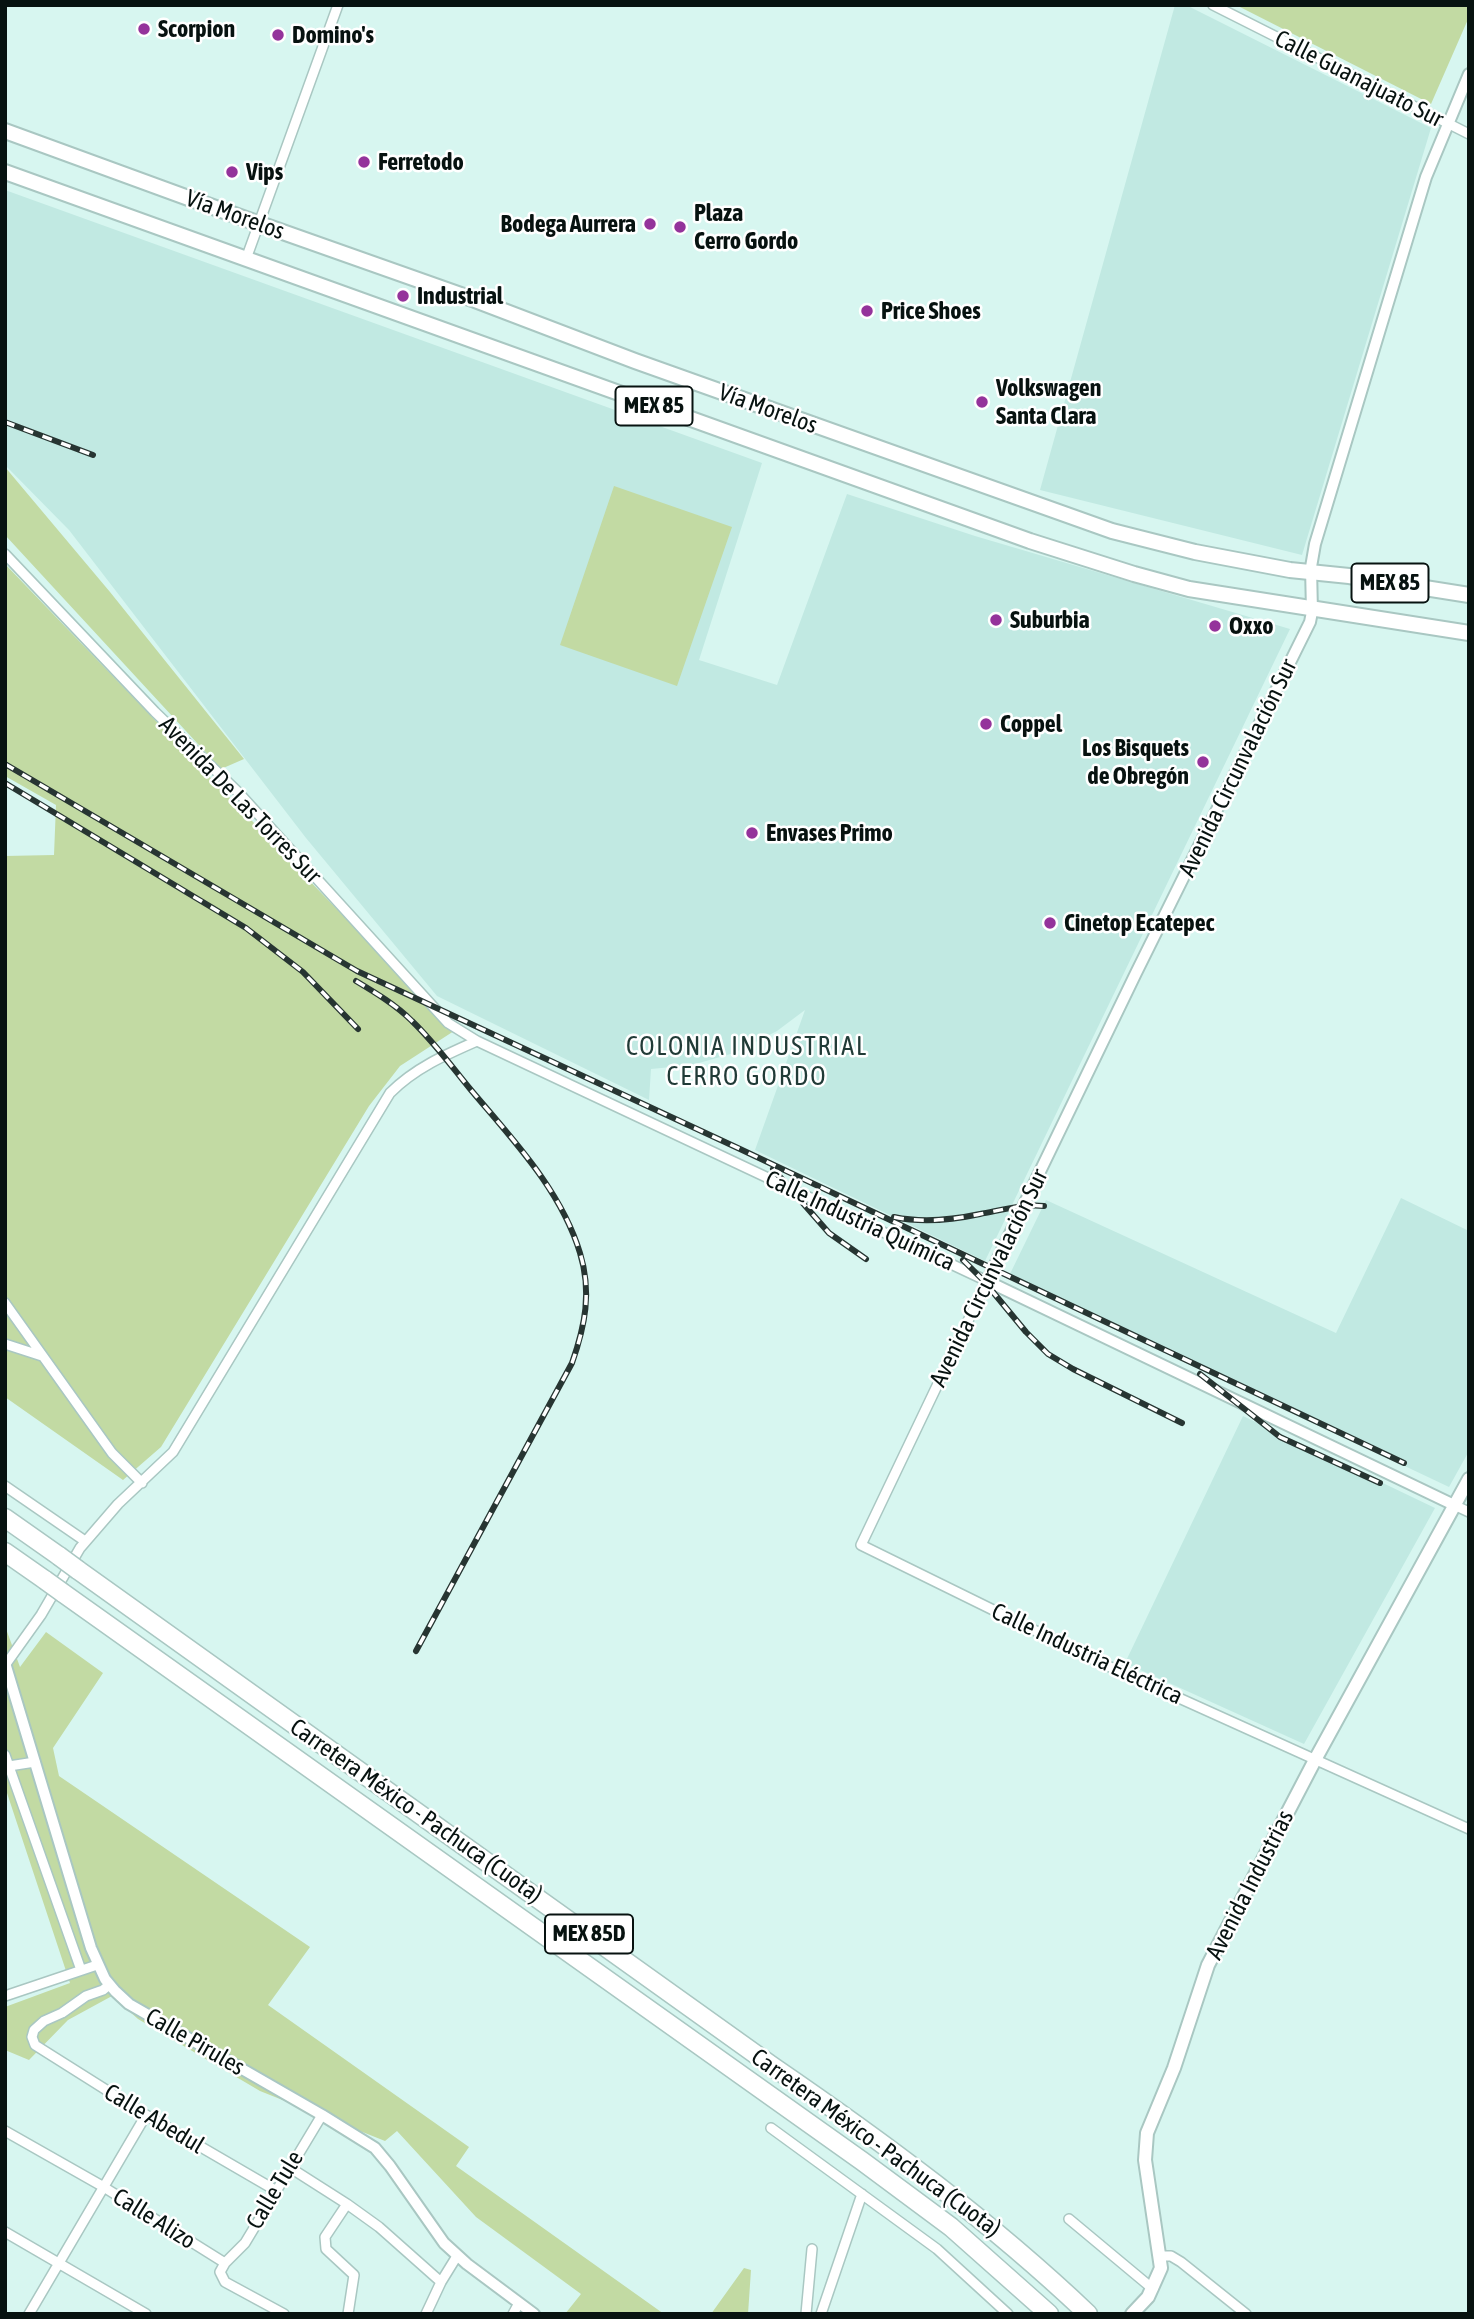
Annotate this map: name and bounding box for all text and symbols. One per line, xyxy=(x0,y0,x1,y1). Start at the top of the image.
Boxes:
place label: Scorpion xyxy=(158,15,235,43)
marker: Scorpion xyxy=(136,21,152,37)
place label: Domino's xyxy=(292,21,374,49)
street label: Calle Guanajuato Sur xyxy=(1270,24,1448,134)
marker: Domino's xyxy=(270,27,286,43)
place label: Ferretodo xyxy=(378,148,464,176)
marker: Ferretodo xyxy=(356,154,372,170)
place label: Vips xyxy=(246,158,283,186)
marker: Vips xyxy=(224,164,240,180)
street label: Vía Morelos xyxy=(182,184,288,246)
place label: Plaza Cerro Gordo xyxy=(694,199,798,255)
place label: Bodega Aurrera xyxy=(501,210,636,238)
marker: Bodega Aurrera xyxy=(642,216,658,232)
marker: Plaza Cerro Gordo xyxy=(672,219,688,235)
place label: Industrial xyxy=(417,282,503,310)
marker: Industrial xyxy=(395,288,411,304)
place label: Price Shoes xyxy=(881,297,981,325)
marker: Price Shoes xyxy=(859,303,875,319)
place label: Volkswagen Santa Clara xyxy=(996,374,1101,430)
street label: Vía Morelos xyxy=(715,378,821,440)
road number: MEX 85 xyxy=(616,386,692,426)
marker: Volkswagen Santa Clara xyxy=(974,394,990,410)
road number: MEX 85 xyxy=(1352,564,1428,603)
place label: Suburbia xyxy=(1010,606,1090,634)
marker: Suburbia xyxy=(988,612,1004,628)
place label: Oxxo xyxy=(1229,612,1273,640)
marker: Oxxo xyxy=(1207,618,1223,634)
street label: Avenida Circunvalación Sur xyxy=(1173,655,1303,881)
street label: Avenida De Las Torres Sur xyxy=(153,710,327,890)
place label: Coppel xyxy=(1000,710,1062,738)
marker: Coppel xyxy=(978,716,994,732)
place label: Los Bisquets de Obregón xyxy=(1082,734,1189,790)
marker: Los Bisquets de Obregón xyxy=(1195,754,1211,770)
place label: Envases Primo xyxy=(766,819,893,847)
marker: Envases Primo xyxy=(744,825,760,841)
place label: Cinetop Ecatepec xyxy=(1064,909,1214,937)
marker: Cinetop Ecatepec xyxy=(1042,915,1058,931)
district label: COLONIA INDUSTRIAL CERRO GORDO xyxy=(628,1031,866,1092)
street label: Calle Industria Química xyxy=(761,1164,959,1278)
street label: Avenida Circunvalación Sur xyxy=(924,1165,1054,1391)
street label: Calle Industria Eléctrica xyxy=(987,1597,1187,1711)
street label: Carretera México - Pachuca (Cuota) xyxy=(284,1713,548,1909)
street label: Avenida Industrias xyxy=(1200,1806,1300,1964)
road number: MEX 85D xyxy=(545,1914,633,1954)
street label: Calle Pirules xyxy=(140,2002,250,2082)
street label: Carretera México - Pachuca (Cuota) xyxy=(746,2043,1006,2243)
street label: Calle Abedul xyxy=(99,2078,209,2160)
street label: Calle Tule xyxy=(240,2145,310,2235)
street label: Calle Alizo xyxy=(107,2182,201,2256)

